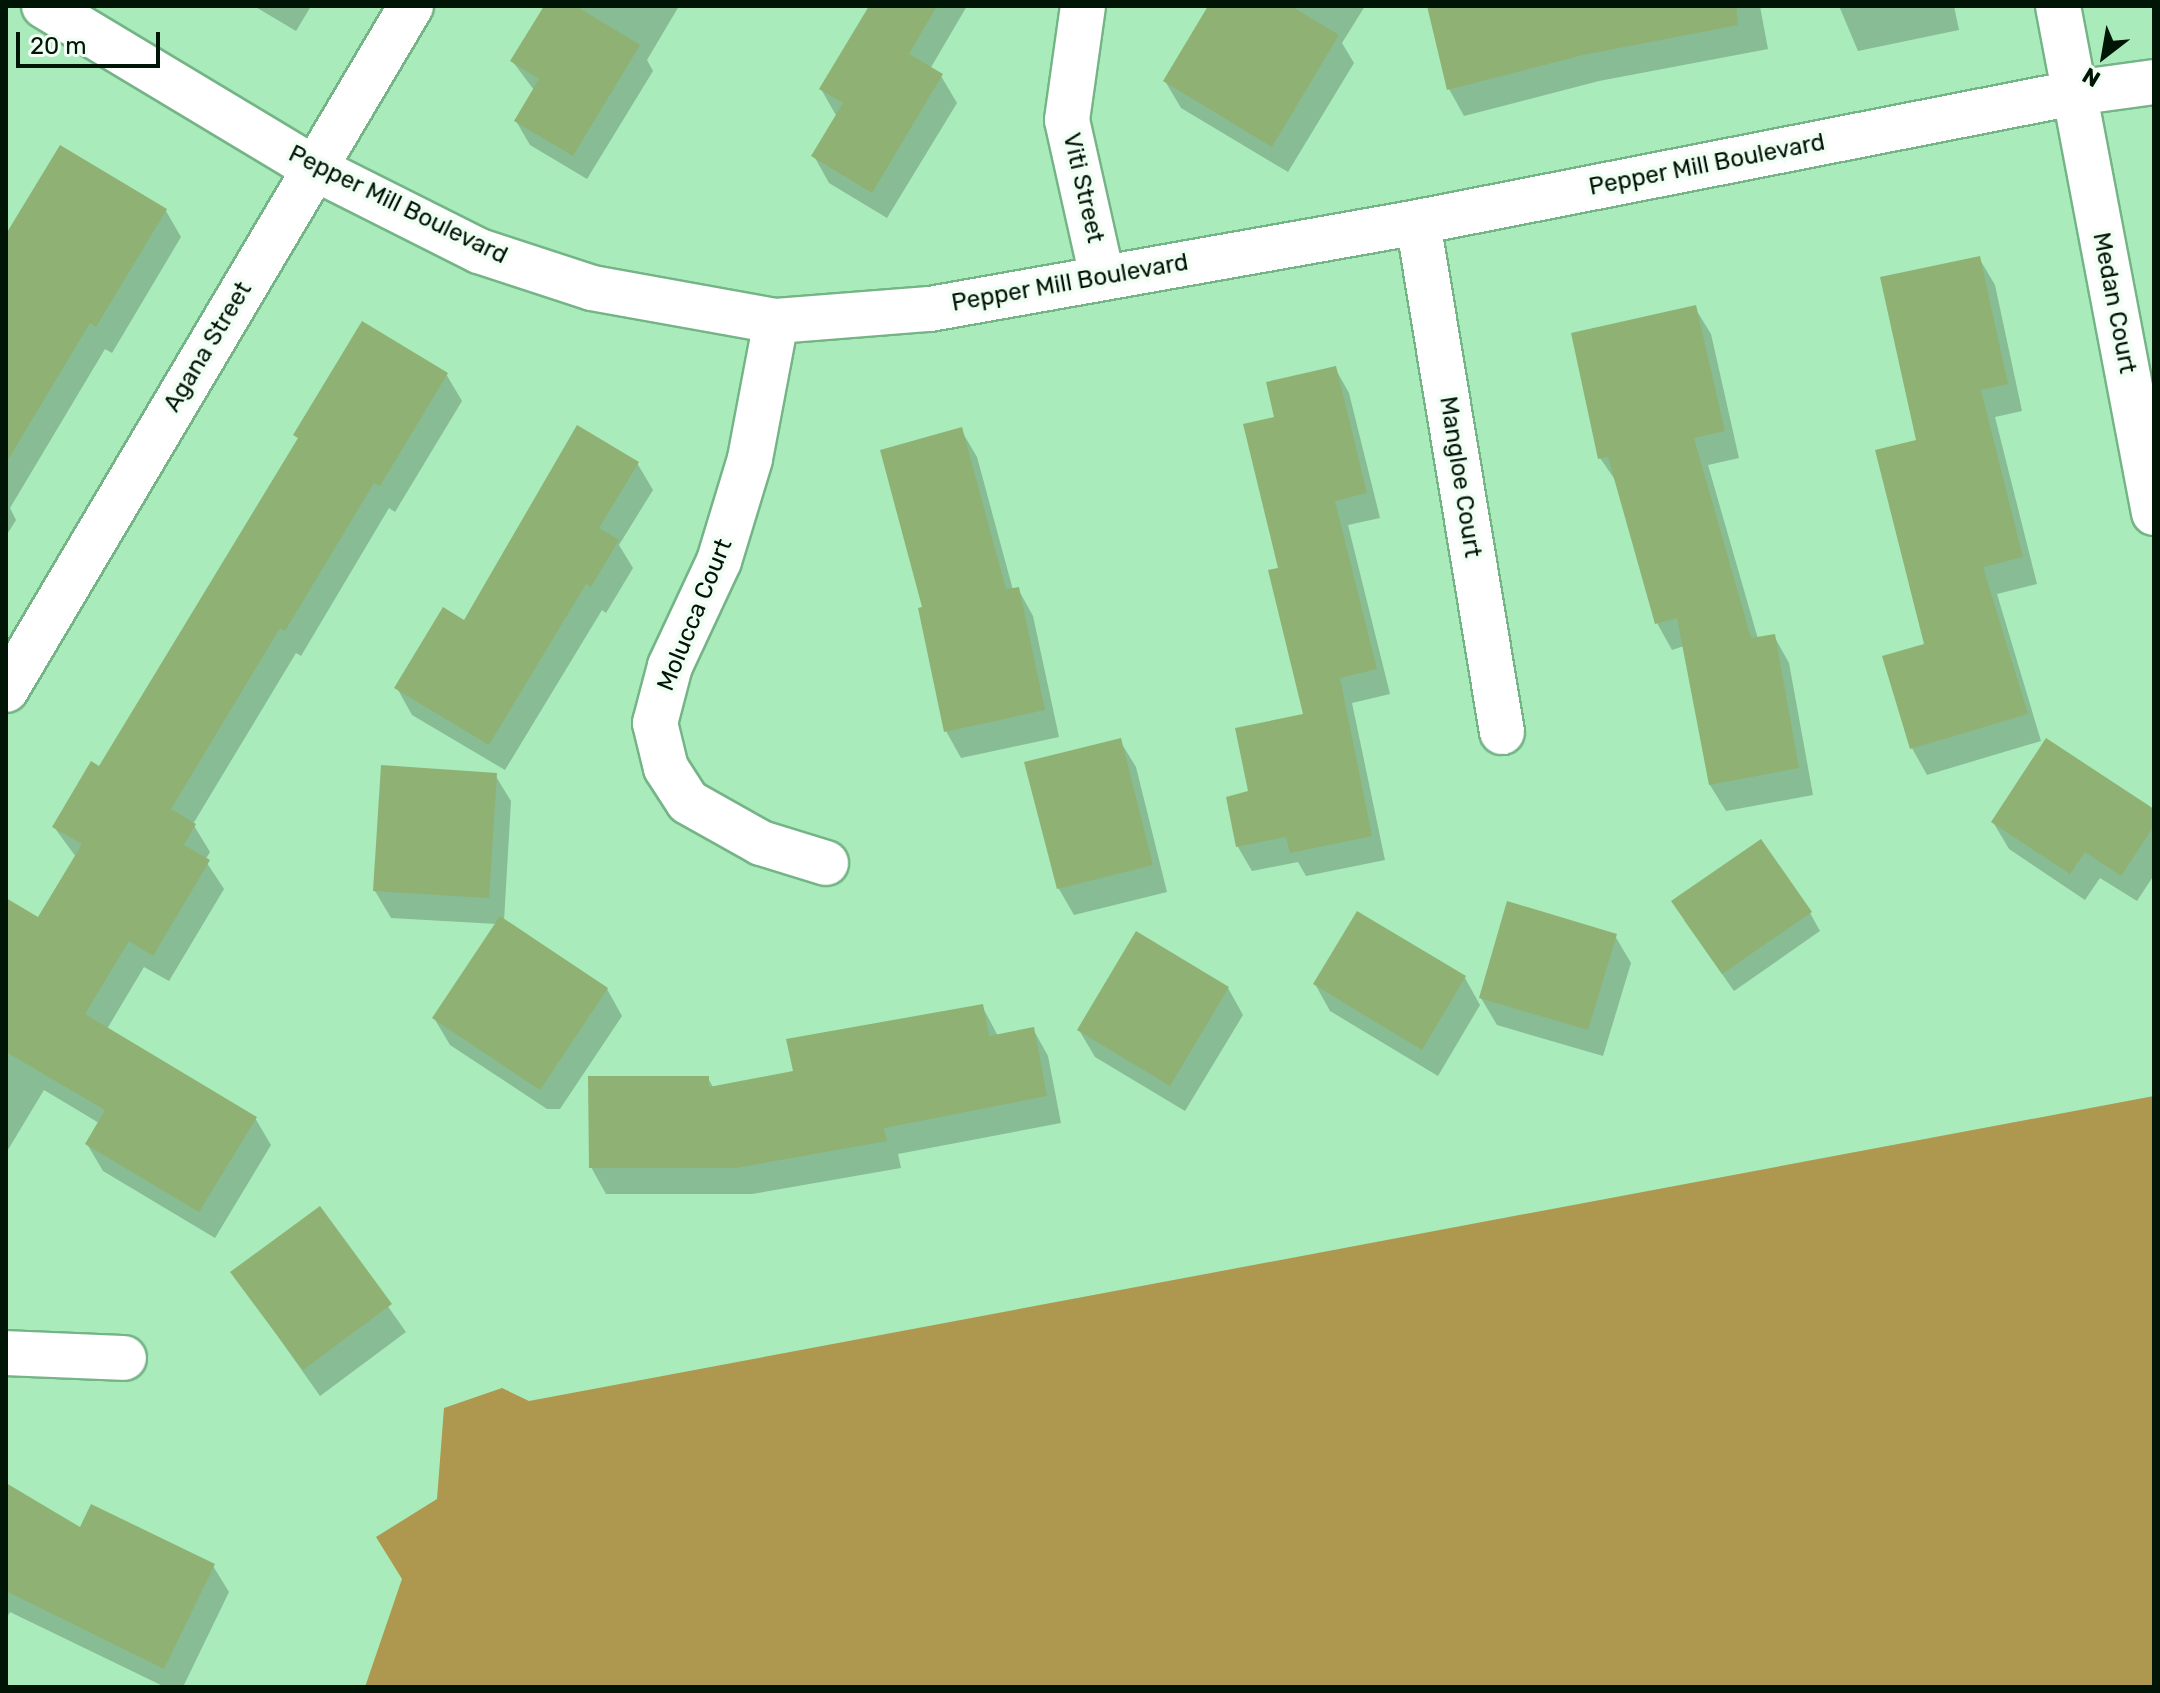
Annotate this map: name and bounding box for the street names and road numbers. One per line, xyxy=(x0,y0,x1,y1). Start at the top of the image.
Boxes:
street label: Pepper Mill Boulevard xyxy=(1586,128,1828,202)
street label: Viti Street xyxy=(1056,130,1110,246)
street label: Pepper Mill Boulevard xyxy=(284,139,512,271)
street label: Medan Court xyxy=(2086,230,2142,376)
street label: Pepper Mill Boulevard xyxy=(949,248,1191,318)
street label: Agana Street xyxy=(158,277,258,417)
street label: Mangloe Court xyxy=(1433,394,1487,560)
street label: Molucca Court xyxy=(651,535,739,695)

